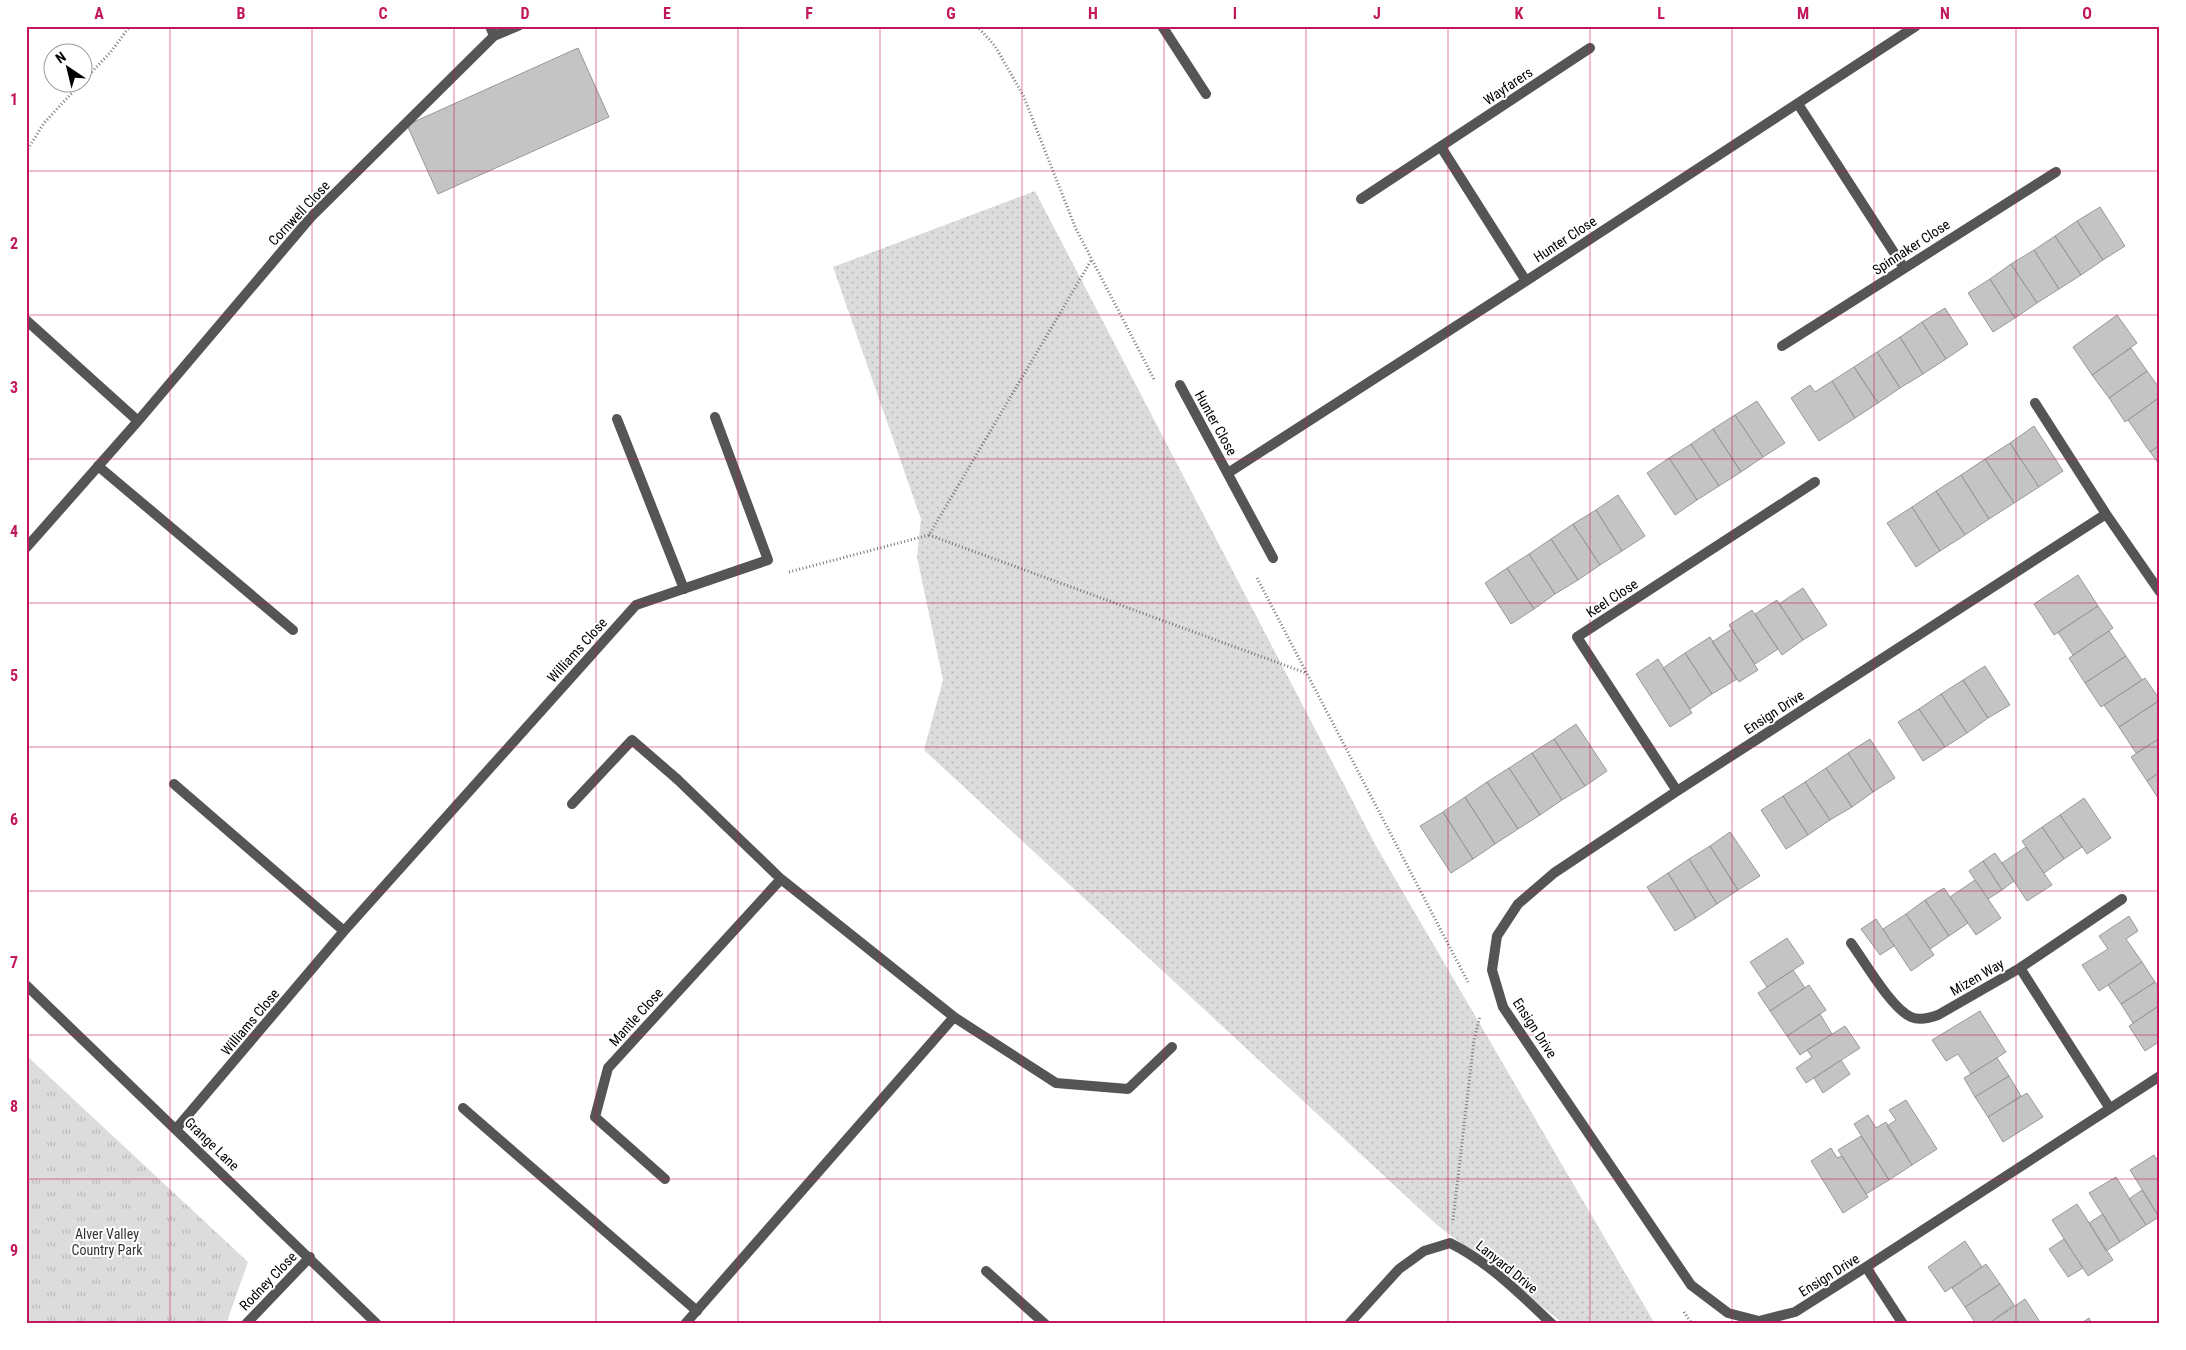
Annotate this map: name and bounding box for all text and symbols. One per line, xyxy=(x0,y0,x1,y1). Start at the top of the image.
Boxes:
text: A xyxy=(94,4,104,23)
text: B xyxy=(237,4,246,23)
text: C xyxy=(378,4,388,23)
text: D xyxy=(520,4,530,23)
text: E xyxy=(663,4,671,23)
text: F xyxy=(805,4,813,23)
text: G xyxy=(946,4,956,23)
text: H xyxy=(1088,4,1098,23)
text: I xyxy=(1233,4,1237,23)
text: J xyxy=(1373,4,1381,23)
text: K xyxy=(1515,4,1524,23)
text: L xyxy=(1657,4,1665,23)
text: M xyxy=(1797,4,1809,23)
text: N xyxy=(1940,4,1950,23)
text: O xyxy=(2082,4,2092,23)
north arrow xyxy=(42,42,92,92)
text: N xyxy=(52,48,69,66)
street label: Wayfarers xyxy=(1481,64,1535,108)
text: 1 xyxy=(10,90,18,109)
street label: Cornwell Close xyxy=(265,177,333,249)
street label: Hunter Close xyxy=(1531,213,1600,265)
street label: Spinnaker Close xyxy=(1869,216,1953,278)
text: 2 xyxy=(10,234,18,253)
text: 3 xyxy=(10,378,18,397)
street label: Hunter Close xyxy=(1192,388,1241,459)
text: 4 xyxy=(10,522,18,541)
street label: Keel Close xyxy=(1583,575,1641,621)
street label: Williams Close xyxy=(544,614,610,686)
text: 5 xyxy=(10,666,18,685)
street label: Ensign Drive xyxy=(1741,686,1807,737)
text: 6 xyxy=(10,810,18,829)
text: 7 xyxy=(10,953,18,972)
street label: Mizen Way xyxy=(1947,955,2007,999)
street label: Mantle Close xyxy=(606,984,666,1049)
street label: Williams Close xyxy=(218,985,283,1058)
street label: Ensign Drive xyxy=(1510,995,1561,1061)
text: 8 xyxy=(10,1097,18,1116)
street label: Grange Lane xyxy=(182,1114,243,1174)
park label: Alver Valley Country Park xyxy=(71,1226,143,1258)
street label: Lanyard Drive xyxy=(1473,1237,1541,1297)
text: 9 xyxy=(10,1241,18,1260)
street label: Rodney Close xyxy=(236,1248,300,1313)
street label: Ensign Drive xyxy=(1796,1250,1863,1300)

